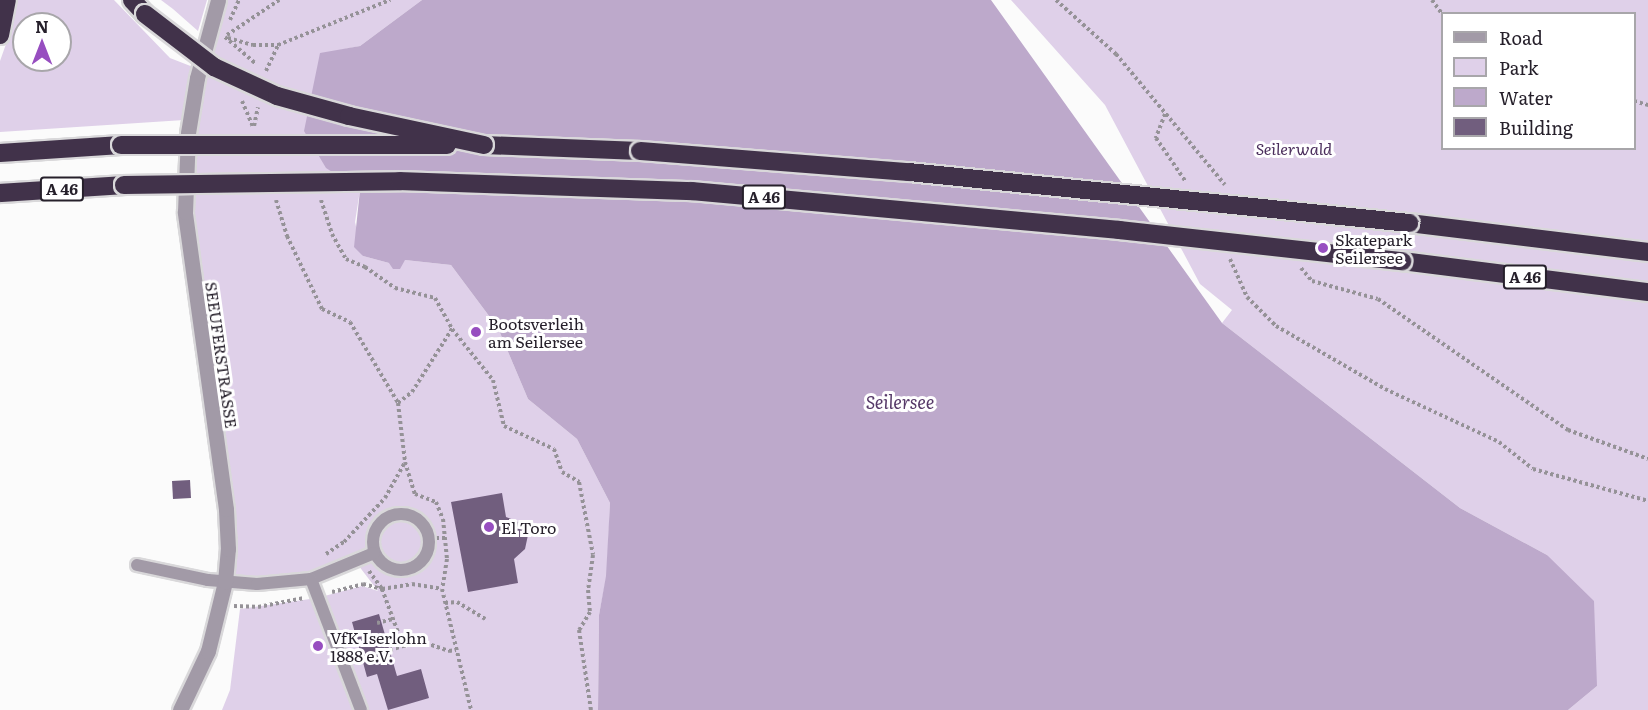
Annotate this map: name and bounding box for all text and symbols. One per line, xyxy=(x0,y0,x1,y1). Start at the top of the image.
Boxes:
north arrow xyxy=(12,12,72,72)
legend xyxy=(1441,12,1636,150)
text: N xyxy=(35,14,49,38)
text: Road xyxy=(1499,24,1543,51)
text: Park xyxy=(1499,54,1538,81)
text: Water xyxy=(1499,84,1552,111)
text: Building xyxy=(1499,114,1573,141)
park label: Seilerwald xyxy=(1256,138,1332,158)
road number: A 46 xyxy=(40,177,84,201)
road number: A 46 xyxy=(742,185,786,209)
place label: Skatepark Seilersee xyxy=(1335,229,1412,267)
marker: Skatepark Seilersee xyxy=(1316,241,1330,255)
road number: A 46 xyxy=(1502,265,1547,289)
street label: SEEUFERSTRASSE xyxy=(202,280,242,430)
place label: Bootsverleih am Seilersee xyxy=(488,313,584,351)
marker: Bootsverleih am Seilersee xyxy=(469,325,483,339)
water label: Seilersee xyxy=(866,391,934,413)
place label: El Toro xyxy=(501,517,556,537)
marker: El Toro xyxy=(482,520,496,534)
place label: VfK Iserlohn 1888 e.V. xyxy=(330,627,427,665)
marker: VfK Iserlohn 1888 e.V. xyxy=(311,639,325,653)

